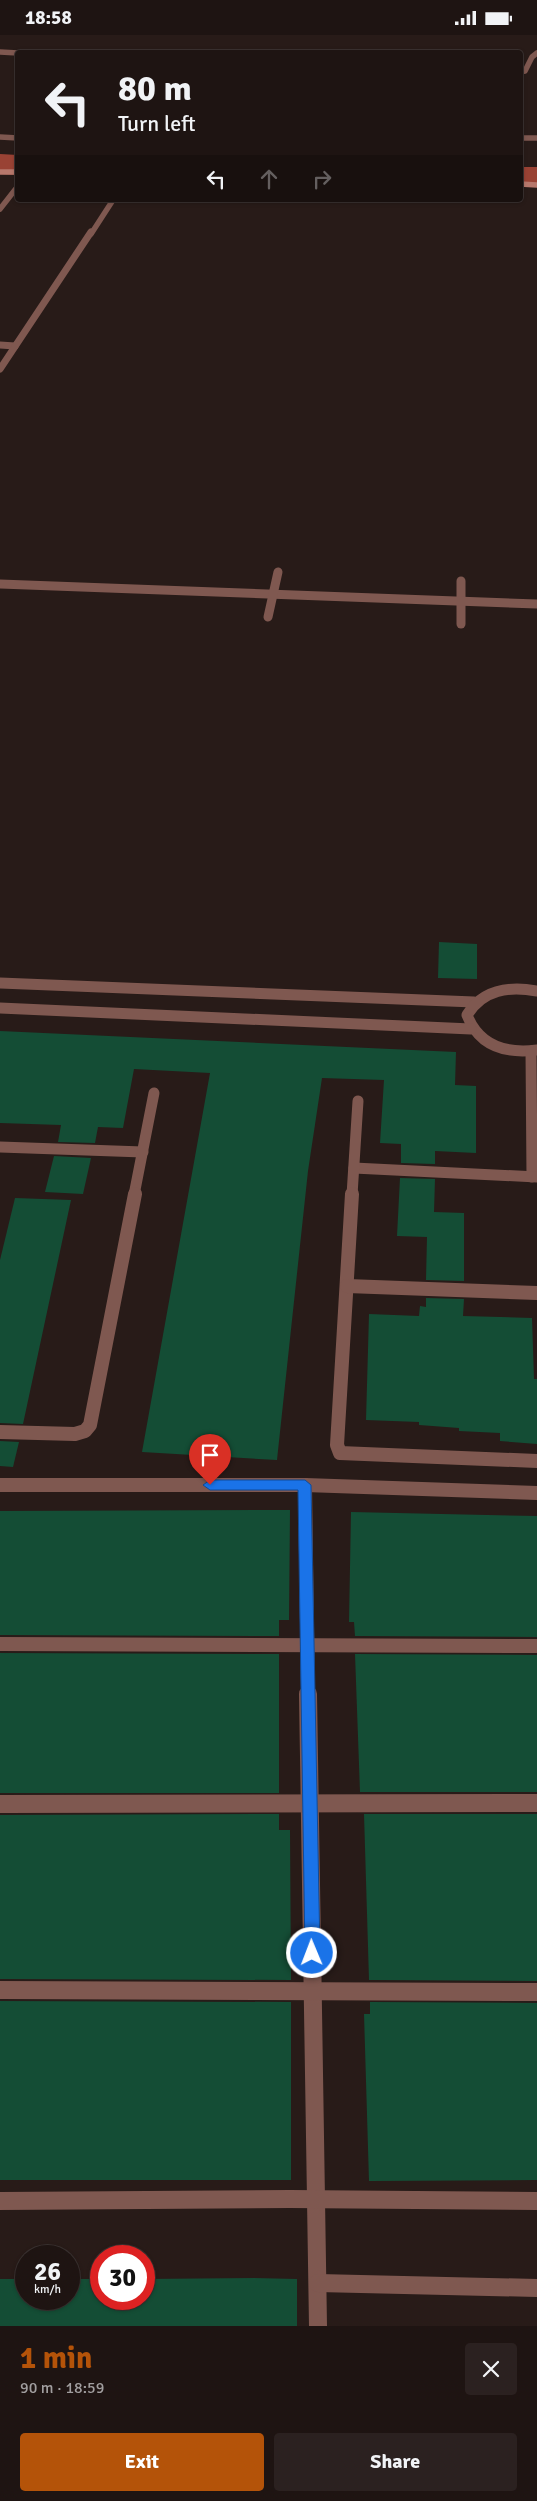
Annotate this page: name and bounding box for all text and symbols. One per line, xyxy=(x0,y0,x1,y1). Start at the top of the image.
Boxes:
text: 18:58 xyxy=(25,6,72,30)
text: 80 m xyxy=(118,67,192,110)
icon: left xyxy=(35,70,100,135)
text: Turn left xyxy=(118,110,196,137)
icon: left xyxy=(202,165,230,193)
icon: ahead xyxy=(255,165,283,193)
icon: right xyxy=(308,165,336,193)
pin xyxy=(189,1434,231,1485)
icon: arrive xyxy=(196,1441,224,1469)
position arrow xyxy=(285,1926,337,1978)
speed limit sign: 30 xyxy=(90,2245,155,2310)
text: 26 xyxy=(34,2256,61,2287)
text: km/h xyxy=(34,2282,61,2297)
text: 1 min xyxy=(20,2340,92,2377)
button: close xyxy=(465,2343,517,2395)
text: 90 m · 18:59 xyxy=(20,2378,104,2398)
button: Exit xyxy=(20,2433,264,2491)
button: Share xyxy=(274,2433,517,2491)

